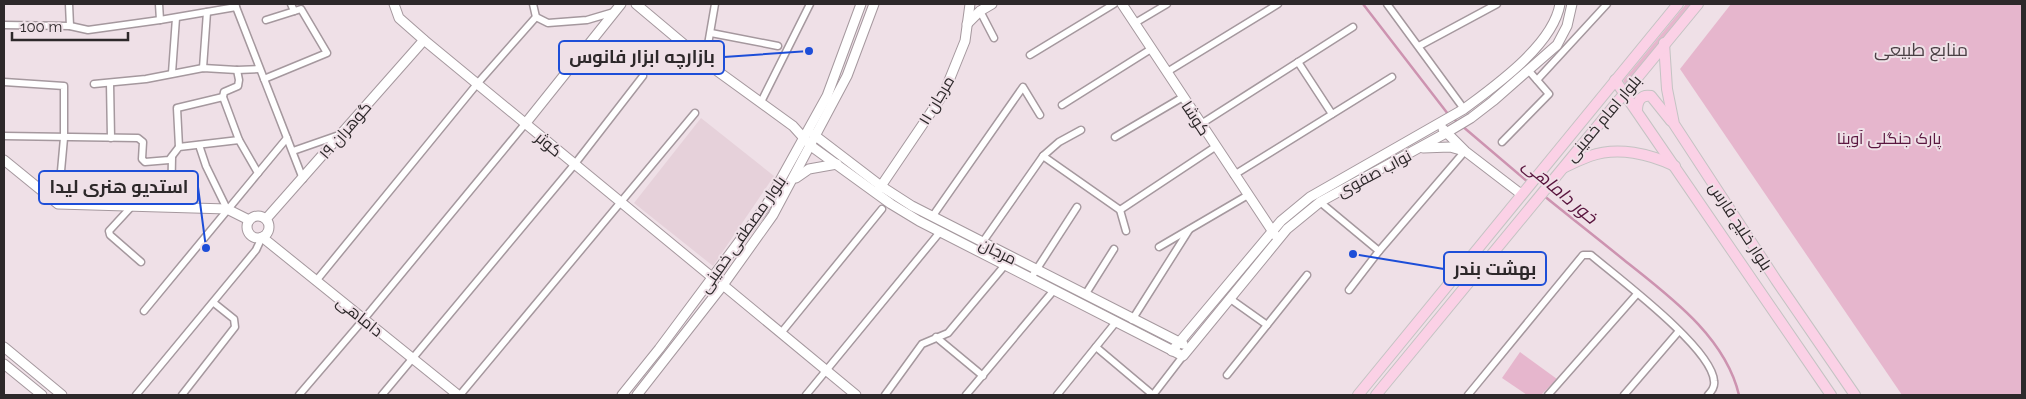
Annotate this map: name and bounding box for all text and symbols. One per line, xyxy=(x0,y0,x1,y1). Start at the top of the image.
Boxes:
scale bar xyxy=(12,10,129,42)
text: 100 m xyxy=(20,18,62,36)
district label: منابع طبیعی xyxy=(1874,39,1968,62)
callout: بازارچه ابزار فانوس xyxy=(559,41,724,74)
text: بازارچه ابزار فانوس xyxy=(569,46,715,69)
street label: بلوار امام خمینی xyxy=(1562,71,1647,167)
street label: مرجان ۱۱ xyxy=(915,73,959,129)
street label: کوشا xyxy=(1177,97,1214,139)
street label: گوهران ۱۹ xyxy=(315,98,376,164)
street label: کوثر xyxy=(531,127,566,161)
park label: پارک جنگلی آوینا xyxy=(1837,129,1942,150)
street label: نواب صفوی xyxy=(1334,146,1415,202)
water label: خور داماهی xyxy=(1518,154,1602,229)
callout: استدیو هنری لیدا xyxy=(39,171,198,204)
street label: بلوار مصطفی خمینی xyxy=(695,172,791,297)
text: استدیو هنری لیدا xyxy=(50,176,188,198)
street label: بلوار خلیج فارس xyxy=(1703,178,1776,275)
street label: مرجان xyxy=(976,234,1020,270)
callout: بهشت بندر xyxy=(1444,252,1546,285)
text: بهشت بندر xyxy=(1453,258,1536,280)
street label: داماهی xyxy=(332,292,387,342)

